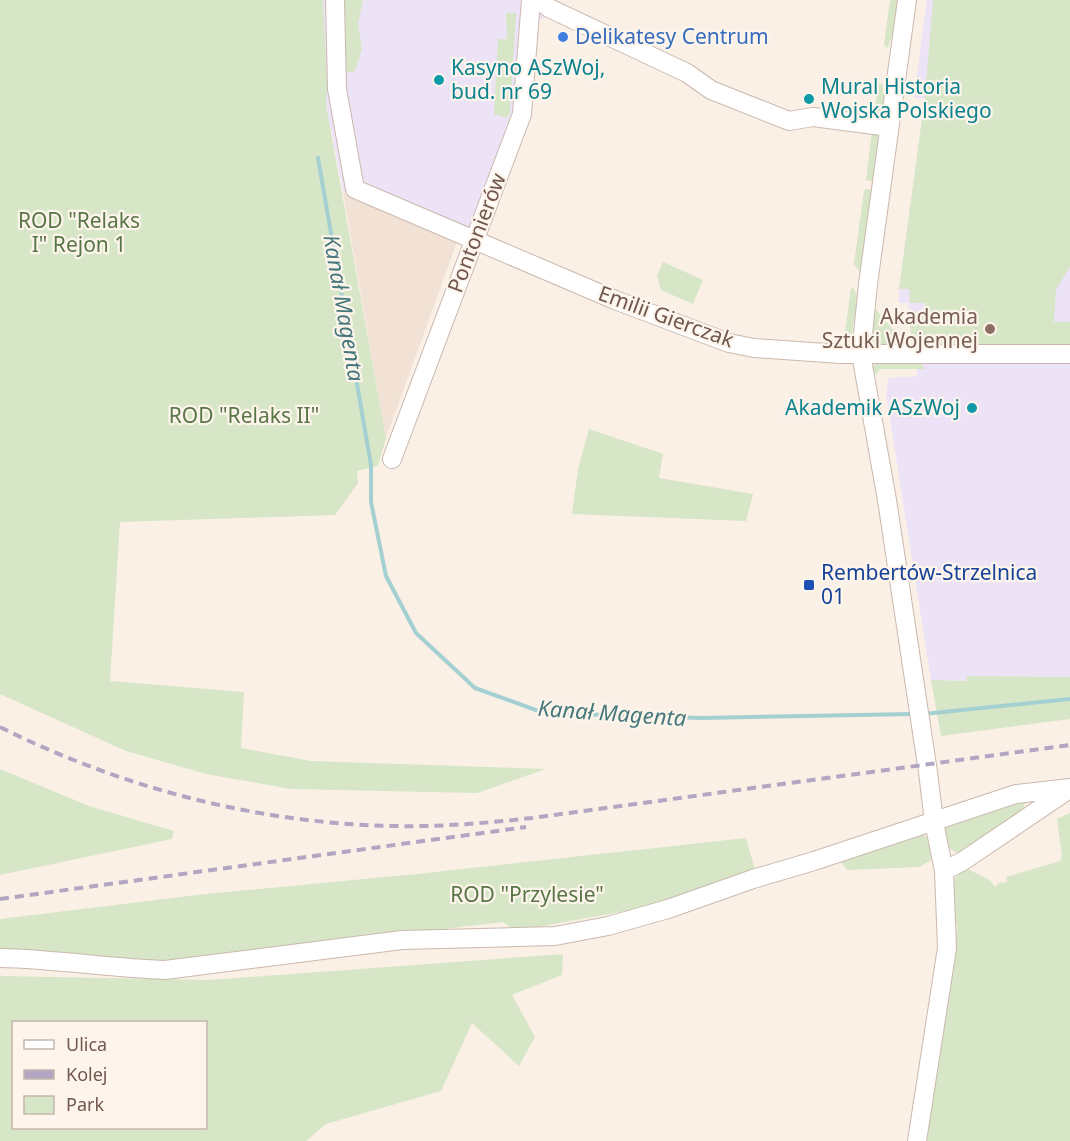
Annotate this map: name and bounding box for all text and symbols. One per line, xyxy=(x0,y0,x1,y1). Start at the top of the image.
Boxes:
place label: Delikatesy Centrum xyxy=(575,22,769,50)
marker: Delikatesy Centrum xyxy=(556,30,570,44)
place label: Kasyno ASzWoj, bud. nr 69 xyxy=(451,53,605,105)
place label: Mural Historia Wojska Polskiego xyxy=(821,72,992,124)
marker: Kasyno ASzWoj, bud. nr 69 xyxy=(432,73,446,87)
marker: Mural Historia Wojska Polskiego xyxy=(802,92,816,106)
street label: Pontonierów xyxy=(440,168,512,296)
park label: ROD "Relaks I" Rejon 1 xyxy=(18,206,140,258)
water label: Kanał Magenta xyxy=(317,232,373,384)
street label: Emilii Gierczak xyxy=(595,279,739,354)
place label: Akademia Sztuki Wojennej xyxy=(822,302,978,354)
marker: Akademia Sztuki Wojennej xyxy=(983,322,997,336)
place label: Akademik ASzWoj xyxy=(785,393,960,421)
park label: ROD "Relaks II" xyxy=(169,401,319,429)
marker: Akademik ASzWoj xyxy=(965,401,979,415)
place label: Rembertów-Strzelnica 01 xyxy=(821,558,1037,610)
marker: Rembertów-Strzelnica 01 xyxy=(802,578,816,592)
water label: Kanał Magenta xyxy=(537,692,688,732)
park label: ROD "Przylesie" xyxy=(450,880,604,908)
legend xyxy=(12,1021,207,1129)
text: Ulica xyxy=(66,1032,107,1056)
text: Kolej xyxy=(66,1062,107,1086)
text: Park xyxy=(66,1092,104,1116)

